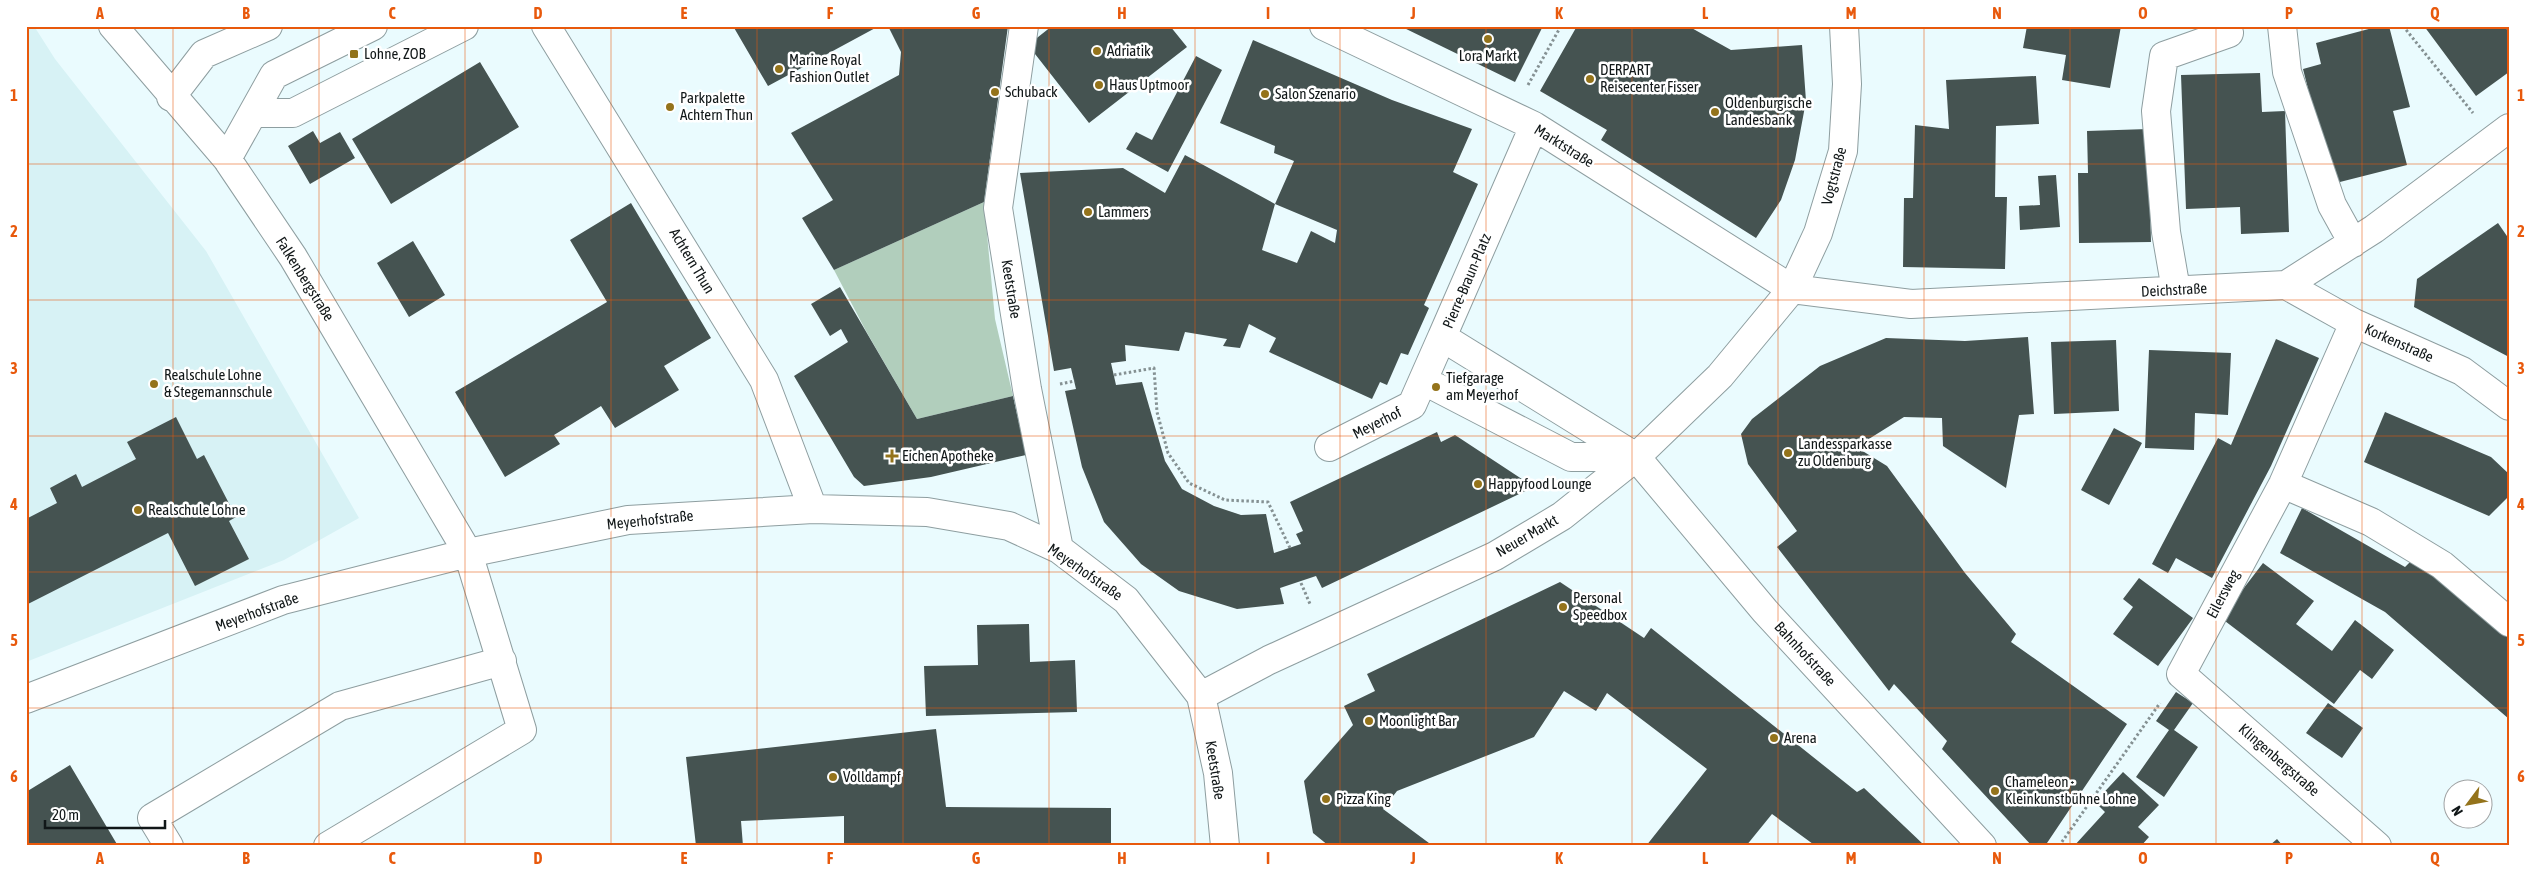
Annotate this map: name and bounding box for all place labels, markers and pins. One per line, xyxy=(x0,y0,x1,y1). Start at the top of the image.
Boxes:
marker: Lora Markt xyxy=(1482,33,1494,45)
place label: Adriatik xyxy=(1107,42,1151,59)
place label: Lohne, ZOB xyxy=(364,45,426,62)
marker: Adriatik xyxy=(1091,45,1103,57)
place label: Lora Markt xyxy=(1459,47,1517,64)
marker: Lohne, ZOB xyxy=(348,48,360,60)
place label: Marine Royal Fashion Outlet xyxy=(789,51,869,85)
place label: DERPART Reisecenter Fisser xyxy=(1600,61,1699,95)
marker: Marine Royal Fashion Outlet xyxy=(773,63,785,75)
marker: DERPART Reisecenter Fisser xyxy=(1584,73,1596,85)
place label: Haus Uptmoor xyxy=(1109,76,1189,93)
marker: Haus Uptmoor xyxy=(1093,79,1105,91)
place label: Schuback xyxy=(1005,83,1058,100)
place label: Salon Szenario xyxy=(1275,85,1356,102)
marker: Schuback xyxy=(989,86,1001,98)
marker: Salon Szenario xyxy=(1259,88,1271,100)
place label: Parkpalette Achtern Thun xyxy=(680,89,753,123)
place label: Oldenburgische Landesbank xyxy=(1725,94,1812,128)
marker: Parkpalette Achtern Thun xyxy=(664,101,676,113)
marker: Oldenburgische Landesbank xyxy=(1709,106,1721,118)
place label: Lammers xyxy=(1098,203,1149,220)
marker: Lammers xyxy=(1082,206,1094,218)
place label: Realschule Lohne & Stegemannschule xyxy=(164,366,273,400)
place label: Tiefgarage am Meyerhof xyxy=(1446,369,1518,403)
marker: Realschule Lohne & Stegemannschule xyxy=(148,378,160,390)
marker: Tiefgarage am Meyerhof xyxy=(1430,381,1442,393)
place label: Landessparkasse zu Oldenburg xyxy=(1798,435,1892,469)
place label: Eichen Apotheke xyxy=(902,447,994,464)
marker: Landessparkasse zu Oldenburg xyxy=(1782,447,1794,459)
marker: Eichen Apotheke xyxy=(886,450,898,462)
place label: Happyfood Lounge xyxy=(1488,475,1592,492)
marker: Happyfood Lounge xyxy=(1472,478,1484,490)
place label: Realschule Lohne xyxy=(148,501,246,518)
marker: Realschule Lohne xyxy=(132,504,144,516)
place label: Personal Speedbox xyxy=(1573,589,1627,623)
marker: Personal Speedbox xyxy=(1557,601,1569,613)
place label: Moonlight Bar xyxy=(1379,712,1457,729)
marker: Moonlight Bar xyxy=(1363,715,1375,727)
place label: Arena xyxy=(1784,729,1817,746)
marker: Arena xyxy=(1768,732,1780,744)
place label: Volldampf xyxy=(843,768,901,785)
marker: Volldampf xyxy=(827,771,839,783)
place label: Chameleon - Kleinkunstbühne Lohne xyxy=(2005,773,2137,807)
marker: Chameleon - Kleinkunstbühne Lohne xyxy=(1989,785,2001,797)
place label: Pizza King xyxy=(1336,790,1391,807)
marker: Pizza King xyxy=(1320,793,1332,805)

